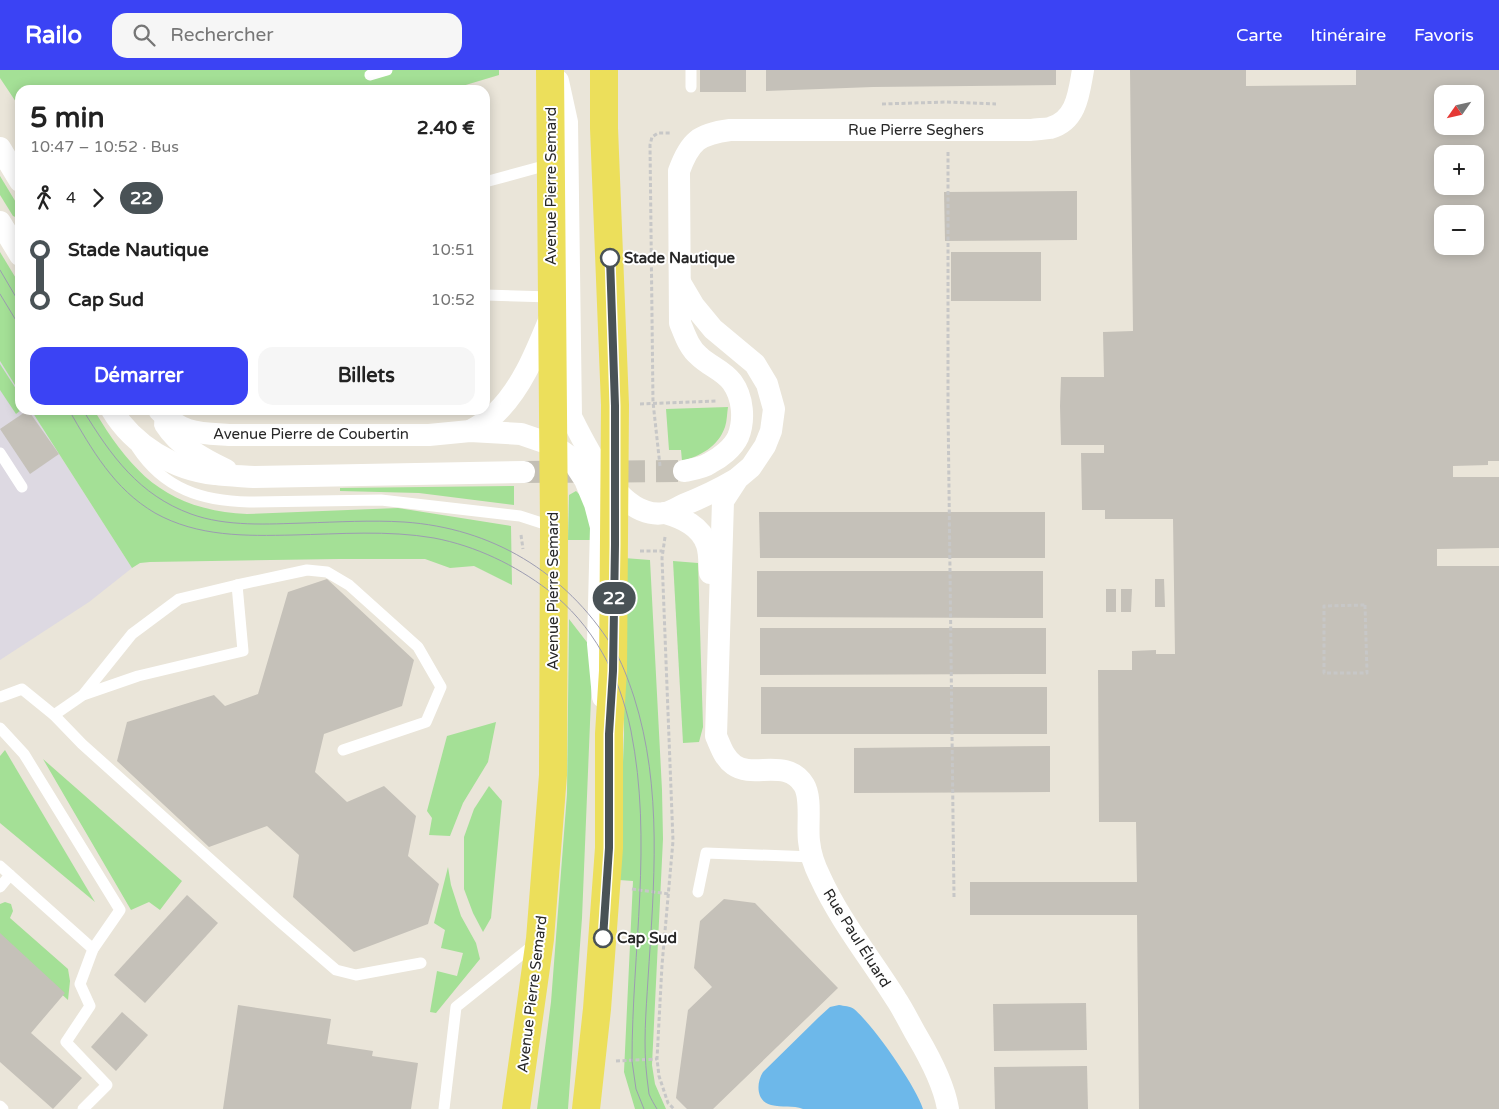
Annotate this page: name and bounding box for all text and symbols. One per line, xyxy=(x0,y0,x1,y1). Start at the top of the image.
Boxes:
search box xyxy=(112,13,462,58)
text: Railo xyxy=(25,21,82,50)
icon: search xyxy=(130,21,158,49)
text: Rechercher xyxy=(170,24,274,46)
text: Carte xyxy=(1236,24,1282,46)
text: Itinéraire xyxy=(1310,24,1386,46)
text: Favoris xyxy=(1414,24,1474,46)
north arrow xyxy=(1434,85,1484,135)
map controls xyxy=(1434,85,1484,255)
text: 5 min xyxy=(30,101,105,135)
street label: Avenue Pierre Semard xyxy=(542,107,560,265)
text: 2.40 € xyxy=(417,117,475,139)
street label: Rue Pierre Seghers xyxy=(848,121,984,139)
text: 10:47 – 10:52 · Bus xyxy=(30,137,179,157)
button: + xyxy=(1434,145,1484,195)
icon: walk xyxy=(30,184,58,212)
icon: forward xyxy=(84,184,112,212)
text: 22 xyxy=(130,187,153,209)
text: 4 xyxy=(66,188,76,208)
button: − xyxy=(1434,205,1484,255)
text: Stade Nautique xyxy=(68,239,209,261)
text: 10:51 xyxy=(431,240,475,260)
marker: Stade Nautique xyxy=(600,248,620,268)
place label: Stade Nautique xyxy=(624,249,736,268)
text: Cap Sud xyxy=(68,289,144,311)
text: 10:52 xyxy=(431,290,475,310)
button: Démarrer xyxy=(30,347,248,405)
button: Billets xyxy=(258,347,475,405)
street label: Avenue Pierre de Coubertin xyxy=(213,425,409,443)
street label: Avenue Pierre Semard xyxy=(544,512,562,670)
line badge: 22 xyxy=(592,582,636,614)
text: 22 xyxy=(603,587,625,609)
street label: Rue Paul Éluard xyxy=(819,885,895,991)
street label: Avenue Pierre Semard xyxy=(513,914,551,1074)
marker: Cap Sud xyxy=(593,928,613,948)
place label: Cap Sud xyxy=(617,929,677,948)

